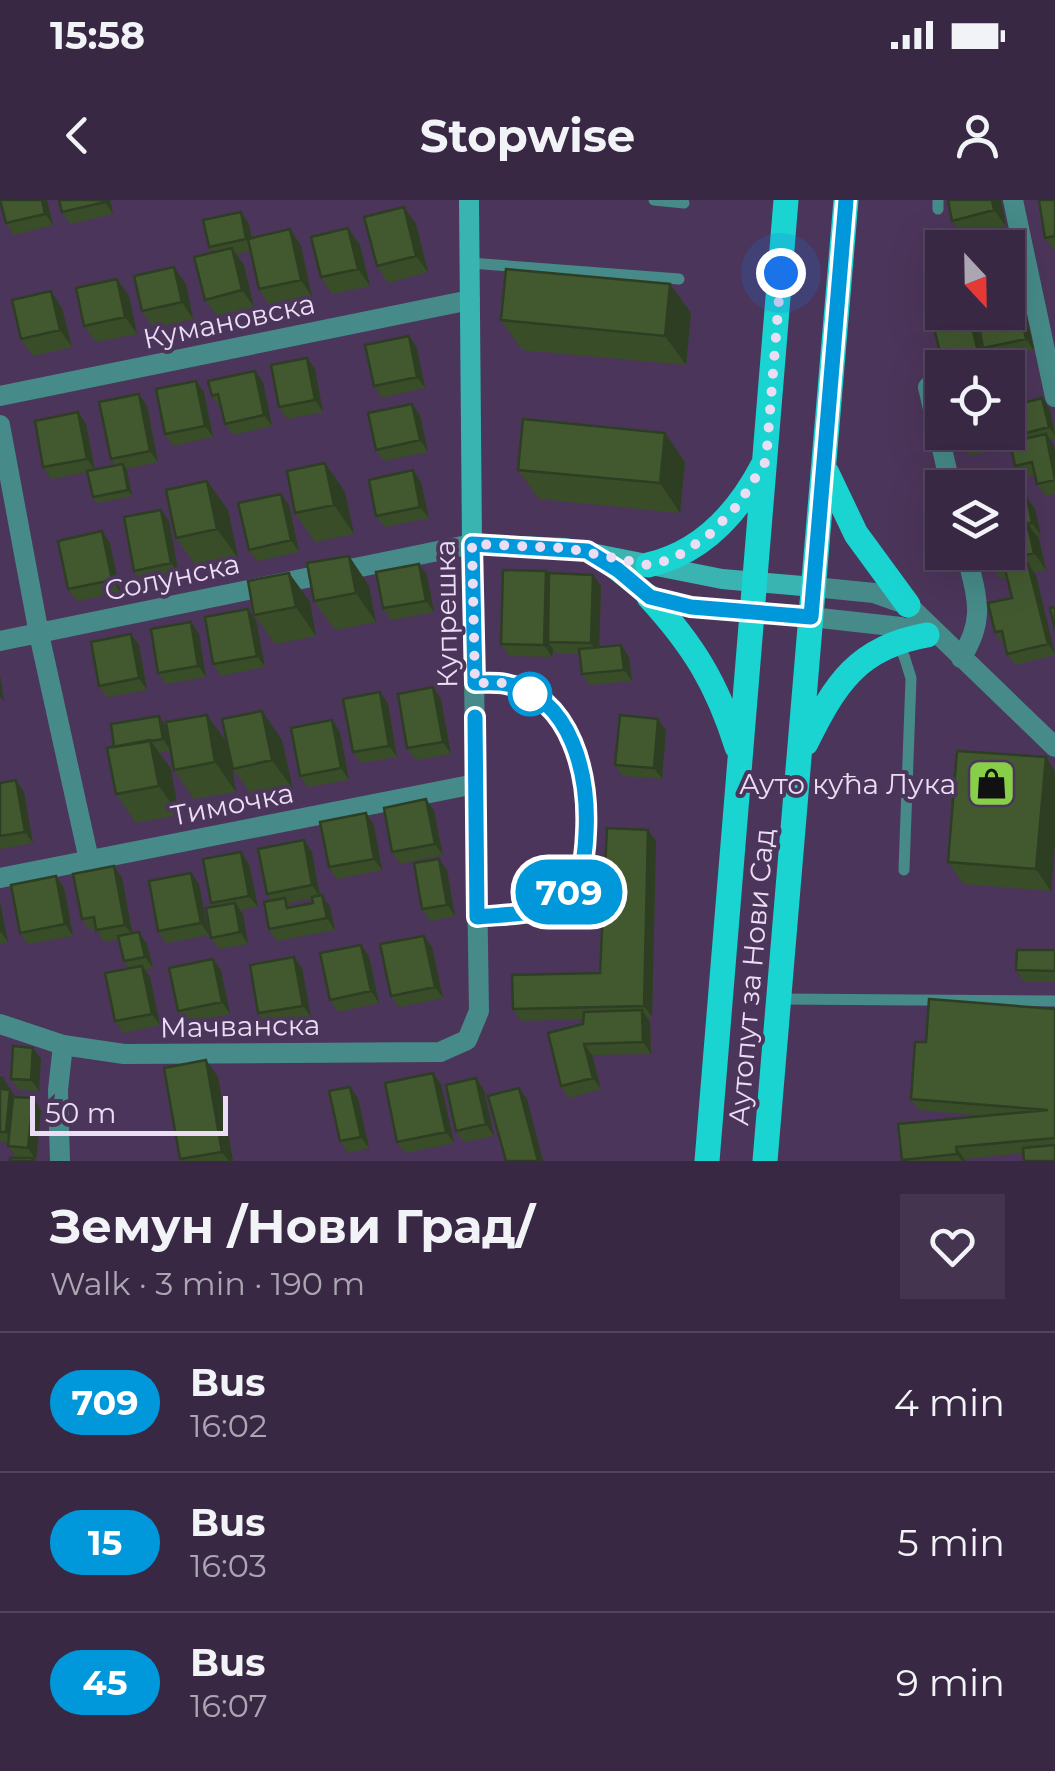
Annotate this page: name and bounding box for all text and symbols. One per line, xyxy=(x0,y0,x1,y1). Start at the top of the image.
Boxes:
text: 15:58 xyxy=(50,12,145,59)
icon: back xyxy=(50,108,105,163)
text: Stopwise xyxy=(420,108,635,163)
icon: person xyxy=(950,108,1005,163)
north arrow xyxy=(925,230,1025,330)
map controls xyxy=(925,230,1025,570)
your location xyxy=(756,248,806,298)
street label: Кумановска xyxy=(140,286,318,356)
button: locate xyxy=(925,350,1025,450)
button: layers xyxy=(925,470,1025,570)
street label: Купрешка xyxy=(428,540,464,688)
street label: Солунска xyxy=(101,546,243,608)
unlabelled marker xyxy=(509,673,551,715)
shop icon: Ауто кућа Лука xyxy=(965,758,1017,810)
place label: Ауто кућа Лука xyxy=(739,767,956,801)
street label: Тимочка xyxy=(168,775,296,833)
street label: Аутопут за Нови Сад xyxy=(721,827,781,1127)
line badge: 709 xyxy=(512,860,626,924)
text: 709 xyxy=(535,871,603,914)
street label: Мачванска xyxy=(160,1008,320,1044)
scale bar xyxy=(30,1091,228,1136)
text: 50 m xyxy=(45,1096,116,1130)
button: heart xyxy=(900,1194,1005,1299)
text: Земун /Нови Град/ xyxy=(50,1197,535,1255)
text: Walk · 3 min · 190 m xyxy=(50,1264,365,1303)
text: Bus xyxy=(190,1359,265,1406)
text: 4 min xyxy=(894,1379,1005,1426)
text: 709 xyxy=(71,1381,139,1424)
text: 16:02 xyxy=(190,1406,267,1445)
text: Bus xyxy=(190,1499,265,1546)
text: 5 min xyxy=(897,1519,1005,1566)
text: 15 xyxy=(88,1521,122,1564)
text: 16:03 xyxy=(190,1546,267,1585)
text: Bus xyxy=(190,1639,265,1686)
text: 9 min xyxy=(896,1659,1005,1706)
text: 45 xyxy=(83,1661,127,1704)
text: 16:07 xyxy=(190,1686,268,1725)

